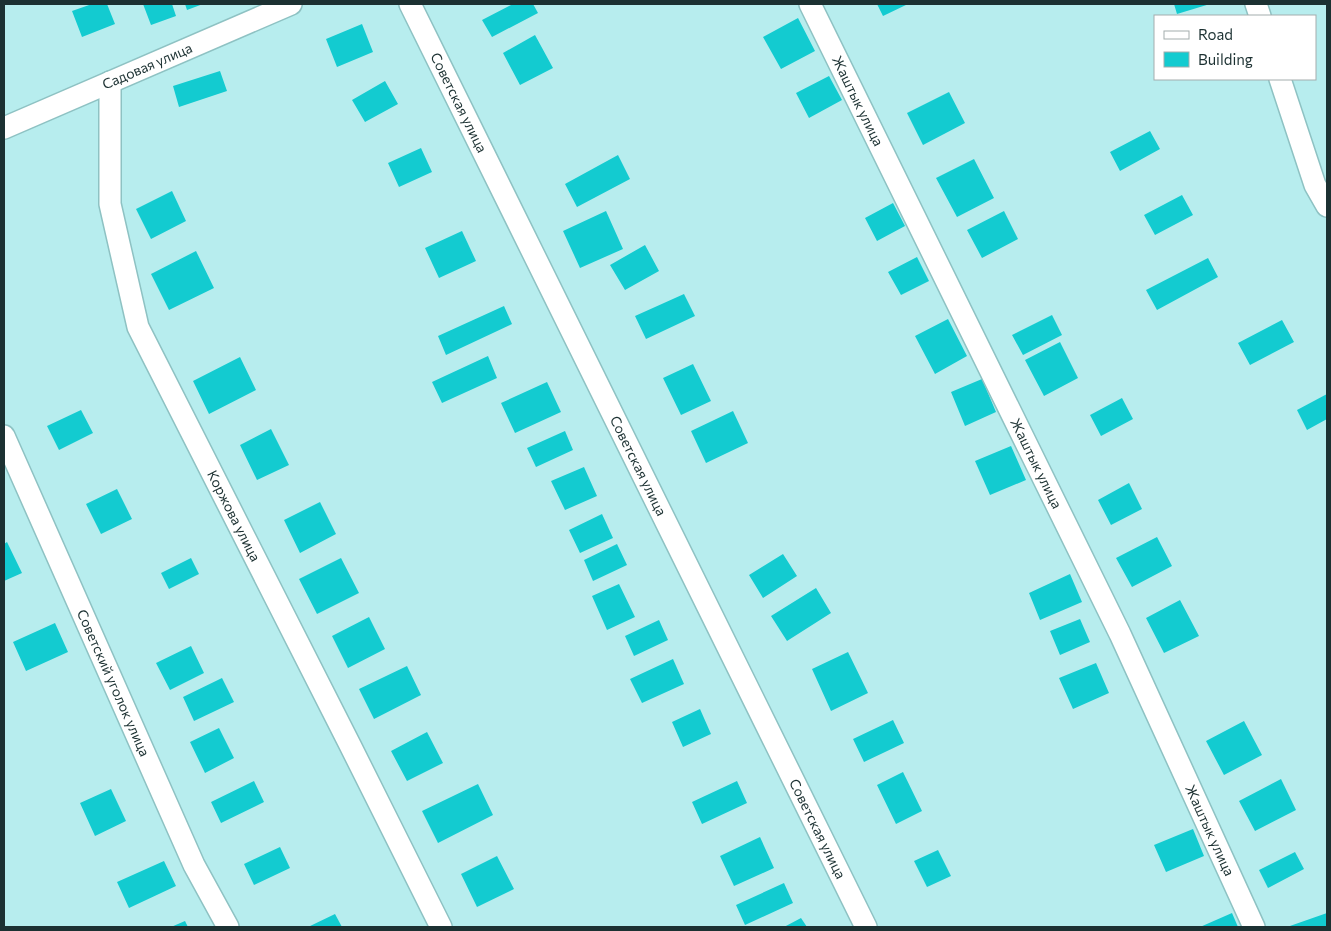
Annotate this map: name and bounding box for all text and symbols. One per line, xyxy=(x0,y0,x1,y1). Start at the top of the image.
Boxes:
legend xyxy=(1154,15,1316,80)
text: Road xyxy=(1198,25,1233,43)
street label: Садовая улица xyxy=(99,39,195,93)
street label: Советская улица xyxy=(427,50,491,155)
text: Building xyxy=(1198,50,1253,68)
street label: Жаштык улица xyxy=(829,53,888,149)
street label: Советская улица xyxy=(607,413,670,518)
street label: Жаштык улица xyxy=(1007,415,1066,511)
street label: Коржова улица xyxy=(204,467,264,564)
street label: Советский уголок улица xyxy=(74,607,154,759)
street label: Советская улица xyxy=(786,776,850,881)
street label: Жаштык улица xyxy=(1182,782,1238,878)

